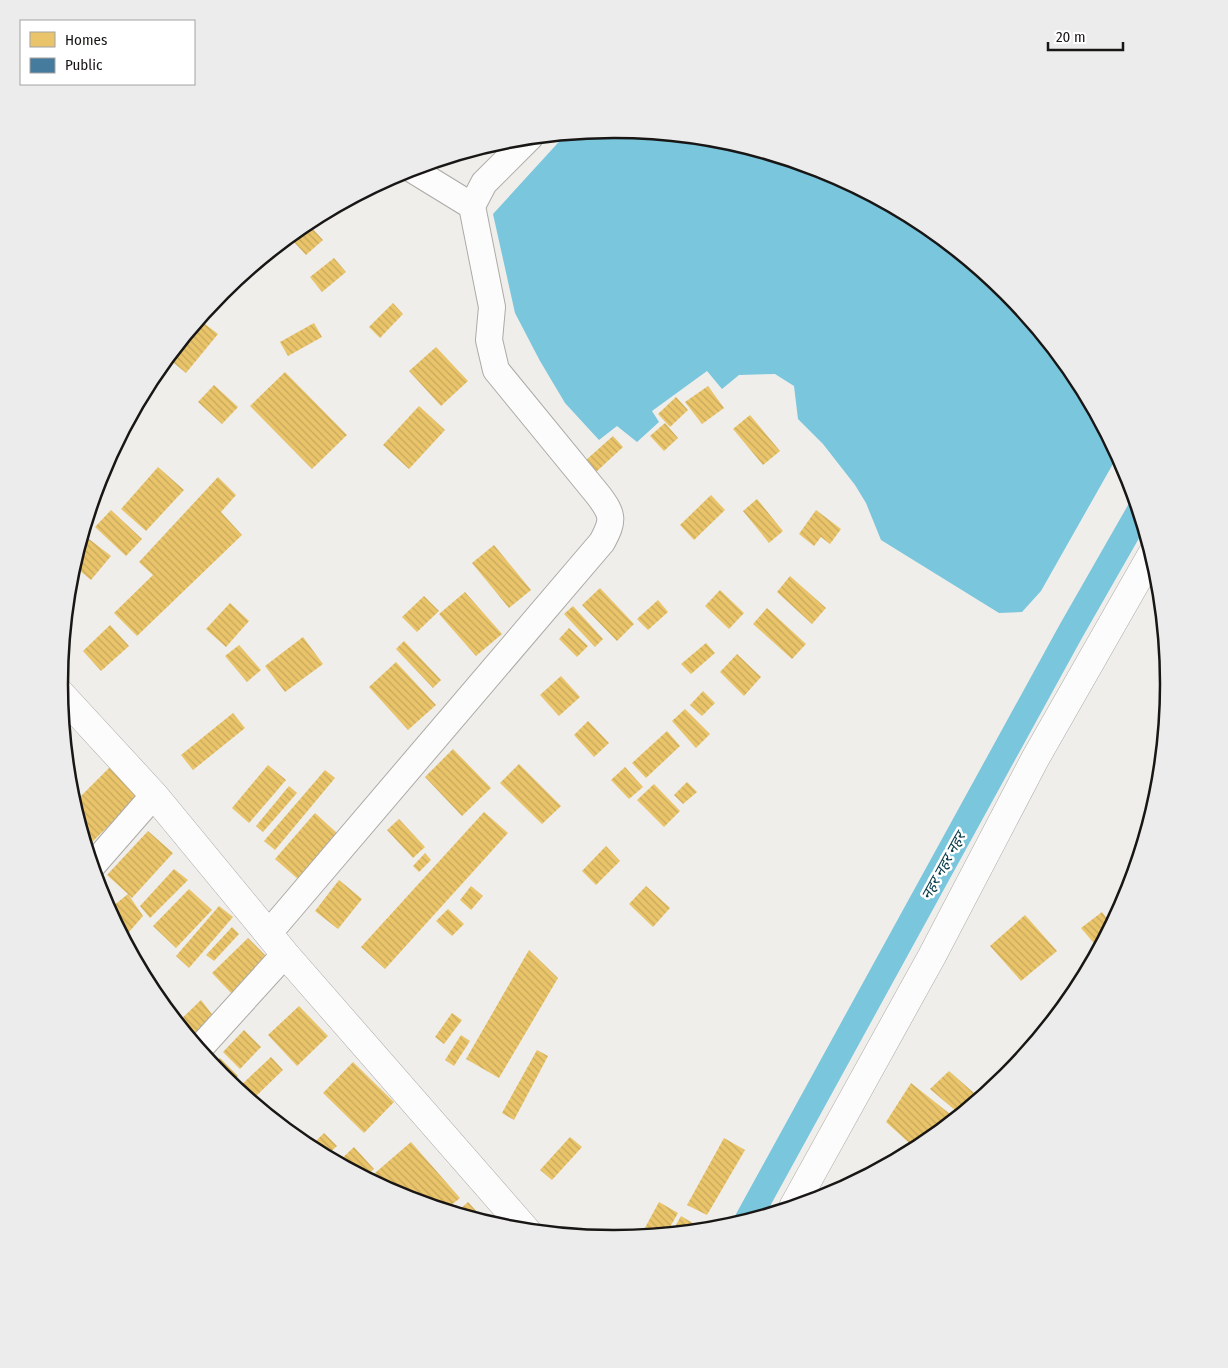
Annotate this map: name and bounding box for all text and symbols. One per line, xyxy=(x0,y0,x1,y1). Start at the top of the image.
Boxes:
legend xyxy=(20,20,195,85)
scale bar xyxy=(1048,20,1123,52)
text: 20 m xyxy=(1056,28,1086,46)
text: Homes xyxy=(65,31,107,49)
text: Public xyxy=(65,56,103,74)
water label: नहर नहर नहर xyxy=(917,827,970,903)

